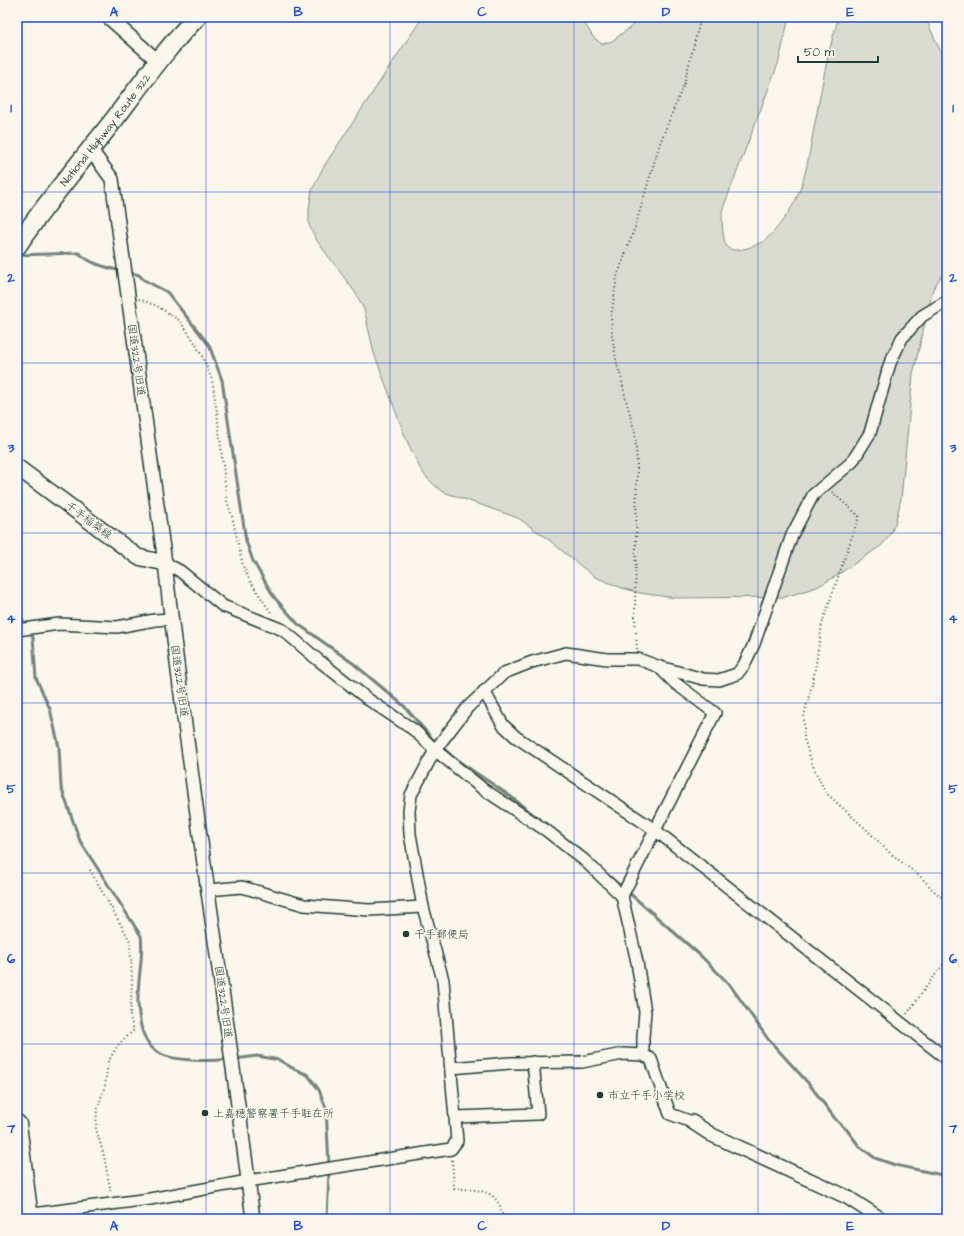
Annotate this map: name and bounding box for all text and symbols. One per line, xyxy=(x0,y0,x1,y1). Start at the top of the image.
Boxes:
text: A xyxy=(110,3,119,21)
text: B xyxy=(293,3,303,21)
text: C xyxy=(477,3,487,21)
text: D xyxy=(662,3,671,21)
text: E xyxy=(846,3,854,21)
scale bar xyxy=(798,38,878,64)
text: 50 m xyxy=(804,44,835,61)
street label: National Highway Route 322 xyxy=(57,70,155,189)
text: 1 xyxy=(10,99,12,117)
text: 1 xyxy=(952,99,954,117)
text: 2 xyxy=(6,269,15,287)
text: 2 xyxy=(948,269,957,287)
street label: 国道322号旧道 xyxy=(124,323,149,397)
text: 3 xyxy=(7,439,15,457)
text: 3 xyxy=(949,439,957,457)
street label: 千手稲築線 xyxy=(62,498,115,543)
text: 4 xyxy=(7,610,16,628)
text: 4 xyxy=(949,610,958,628)
street label: 国道322号旧道 xyxy=(167,644,192,718)
text: 5 xyxy=(6,780,16,798)
text: 5 xyxy=(948,780,958,798)
place label: 千手郵便局 xyxy=(414,927,469,942)
marker: 千手郵便局 xyxy=(401,929,411,939)
text: 6 xyxy=(7,950,16,968)
text: 6 xyxy=(949,950,958,968)
street label: 国道322号旧道 xyxy=(211,965,236,1039)
place label: 市立千手小学校 xyxy=(608,1088,685,1103)
marker: 市立千手小学校 xyxy=(595,1090,605,1100)
place label: 上嘉穂警察署千手駐在所 xyxy=(213,1106,334,1121)
marker: 上嘉穂警察署千手駐在所 xyxy=(200,1108,210,1118)
text: 7 xyxy=(6,1120,16,1138)
text: 7 xyxy=(948,1120,958,1138)
text: A xyxy=(110,1217,119,1235)
text: B xyxy=(293,1217,303,1235)
text: C xyxy=(477,1217,487,1235)
text: D xyxy=(662,1217,671,1235)
text: E xyxy=(846,1217,854,1235)

